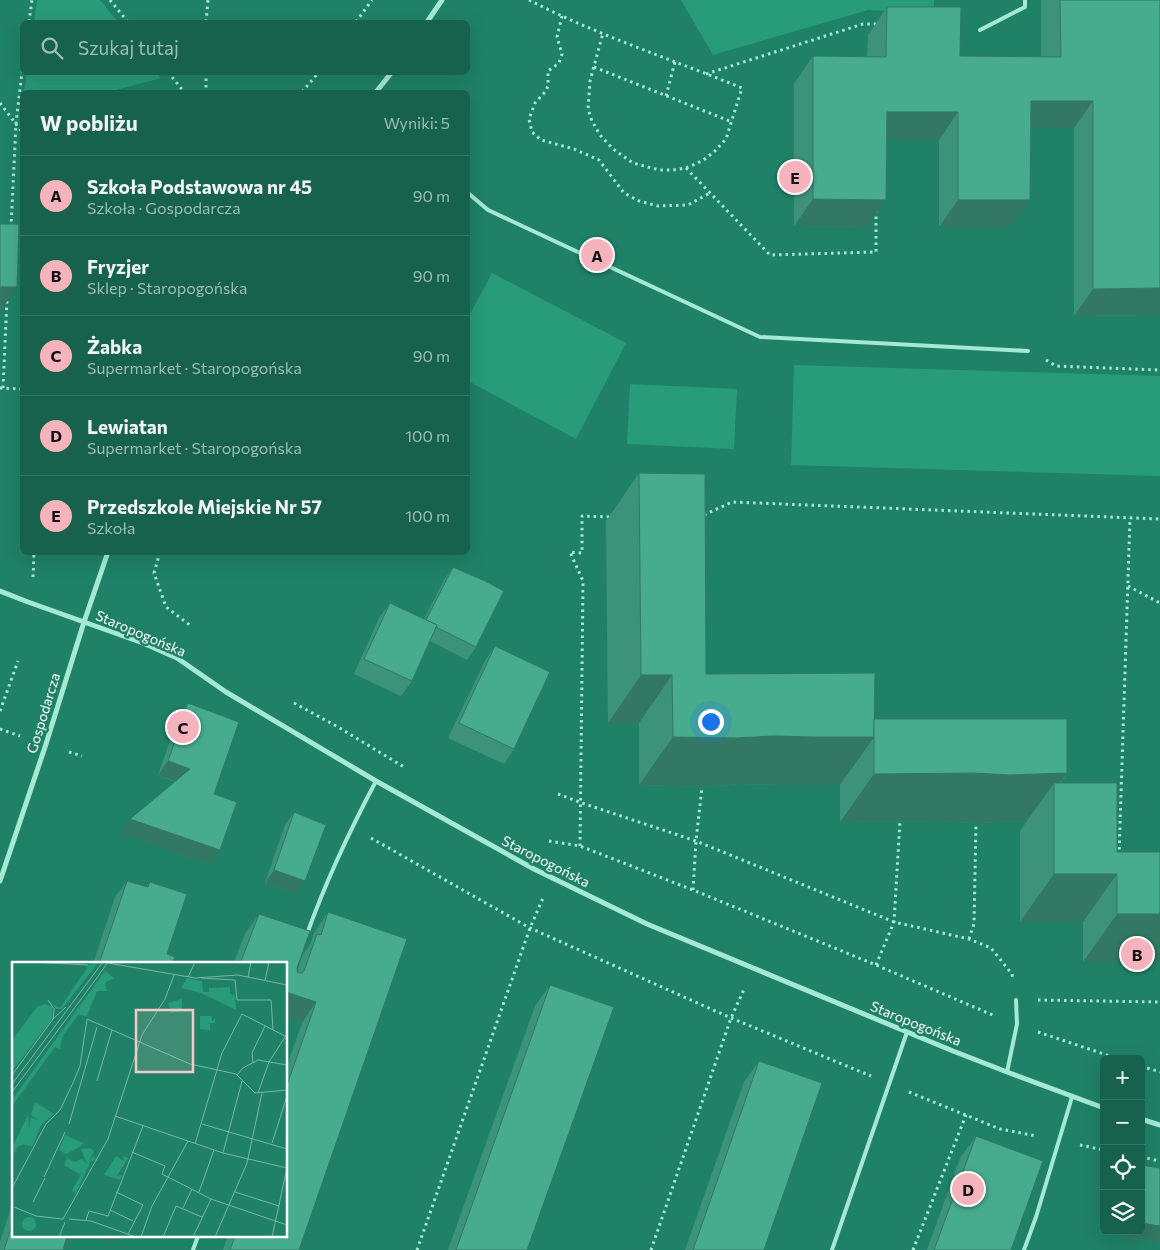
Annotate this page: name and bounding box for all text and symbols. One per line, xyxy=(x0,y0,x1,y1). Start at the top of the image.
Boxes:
search box xyxy=(20,20,470,75)
icon: search xyxy=(38,34,66,62)
text: Szukaj tutaj xyxy=(78,36,179,59)
text: W pobliżu xyxy=(40,110,138,135)
text: Wyniki: 5 xyxy=(384,113,450,132)
pin: E xyxy=(779,158,811,196)
text: Szkoła Podstawowa nr 45 xyxy=(87,175,312,198)
text: A xyxy=(50,186,62,205)
text: 90 m xyxy=(413,186,450,205)
text: Szkoła · Gospodarcza xyxy=(87,198,241,217)
pin: A xyxy=(581,236,613,274)
text: Fryzjer xyxy=(87,255,149,278)
text: B xyxy=(51,266,61,285)
text: 90 m xyxy=(413,266,450,285)
text: Sklep · Staropogońska xyxy=(87,278,247,297)
text: Żabka xyxy=(87,335,142,358)
text: C xyxy=(51,346,61,365)
text: 90 m xyxy=(413,346,450,365)
text: Supermarket · Staropogońska xyxy=(87,358,302,377)
text: Lewiatan xyxy=(87,415,168,438)
text: D xyxy=(50,426,62,445)
text: 100 m xyxy=(405,426,450,445)
text: Supermarket · Staropogońska xyxy=(87,438,302,457)
text: Przedszkole Miejskie Nr 57 xyxy=(87,495,322,518)
text: E xyxy=(51,506,61,525)
text: 100 m xyxy=(405,506,450,525)
text: Szkoła xyxy=(87,518,135,537)
street label: Staropogońska xyxy=(93,606,189,660)
street label: Gospodarcza xyxy=(23,671,63,755)
pin: C xyxy=(167,708,199,746)
your location xyxy=(698,709,724,735)
street label: Staropogońska xyxy=(499,831,593,891)
pin: B xyxy=(1121,935,1153,973)
inset map xyxy=(12,962,288,1238)
street label: Staropogońska xyxy=(868,997,964,1049)
map controls xyxy=(1100,1055,1145,1235)
button: + xyxy=(1100,1055,1145,1100)
button: − xyxy=(1100,1100,1145,1145)
button: locate xyxy=(1100,1145,1145,1190)
pin: D xyxy=(952,1170,984,1208)
button: layers xyxy=(1100,1190,1145,1235)

